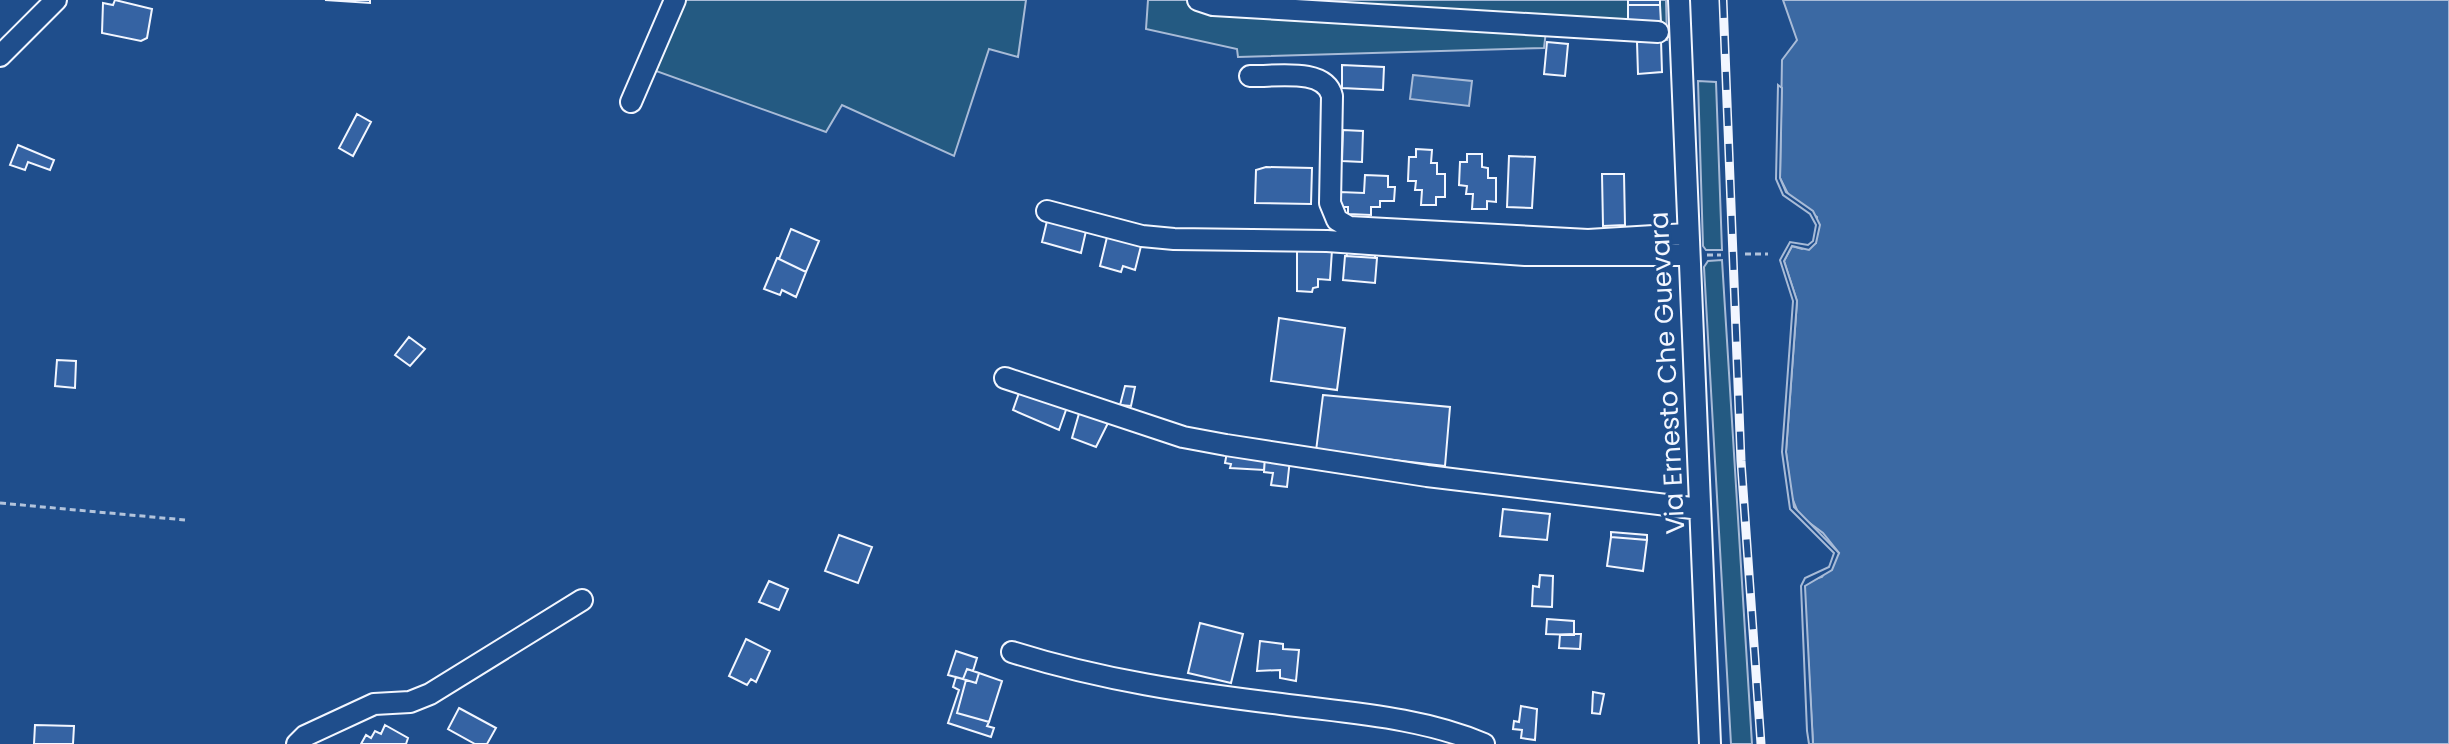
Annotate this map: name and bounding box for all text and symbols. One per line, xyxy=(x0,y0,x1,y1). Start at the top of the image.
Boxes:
street label: Via Ernesto Che Guevara xyxy=(1641,211,1693,535)

